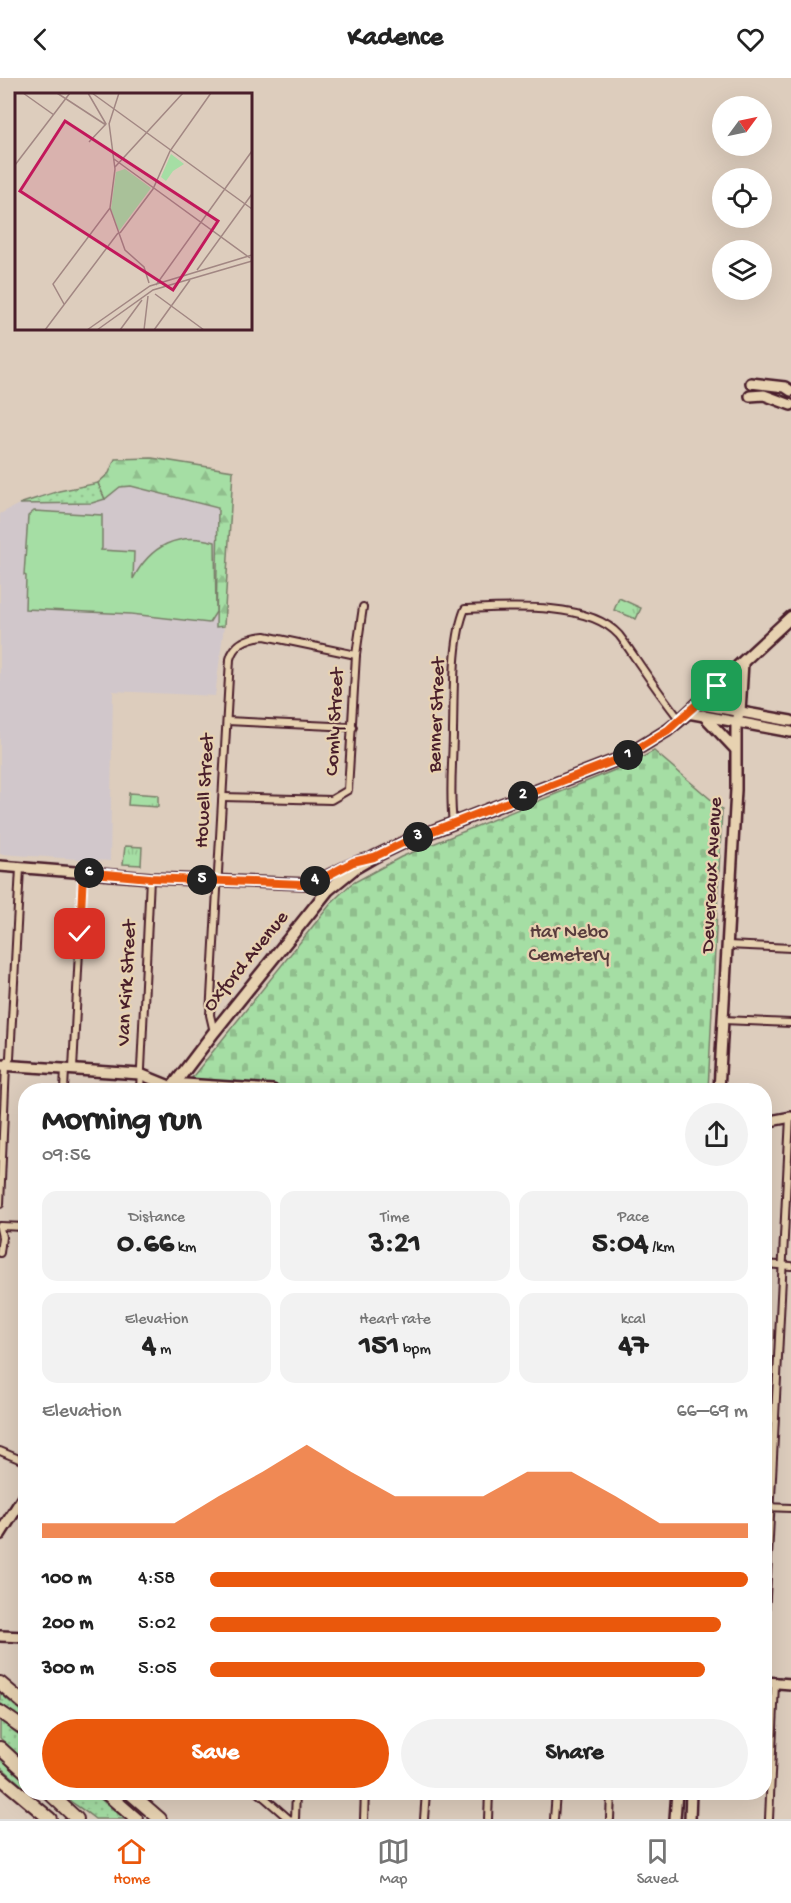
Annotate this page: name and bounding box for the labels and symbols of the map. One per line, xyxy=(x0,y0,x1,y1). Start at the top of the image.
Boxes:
inset map xyxy=(15,93,252,330)
north arrow xyxy=(712,96,772,156)
street label: Benner Street xyxy=(424,655,452,774)
pin xyxy=(691,660,742,711)
street label: Comly Street xyxy=(322,666,350,776)
street label: Howell Street xyxy=(192,731,221,849)
pin: 1 xyxy=(613,740,643,770)
pin: 2 xyxy=(508,781,538,811)
street label: Devereaux Avenue xyxy=(697,796,729,955)
pin: 3 xyxy=(403,822,433,852)
pin: 6 xyxy=(74,858,104,888)
pin: 5 xyxy=(187,865,217,895)
pin: 4 xyxy=(300,866,330,896)
street label: Oxford Avenue xyxy=(199,907,295,1017)
pin xyxy=(54,908,105,959)
street label: Van Kirk Street xyxy=(113,918,143,1047)
park label: Har Nebo Cemetery xyxy=(528,922,610,968)

